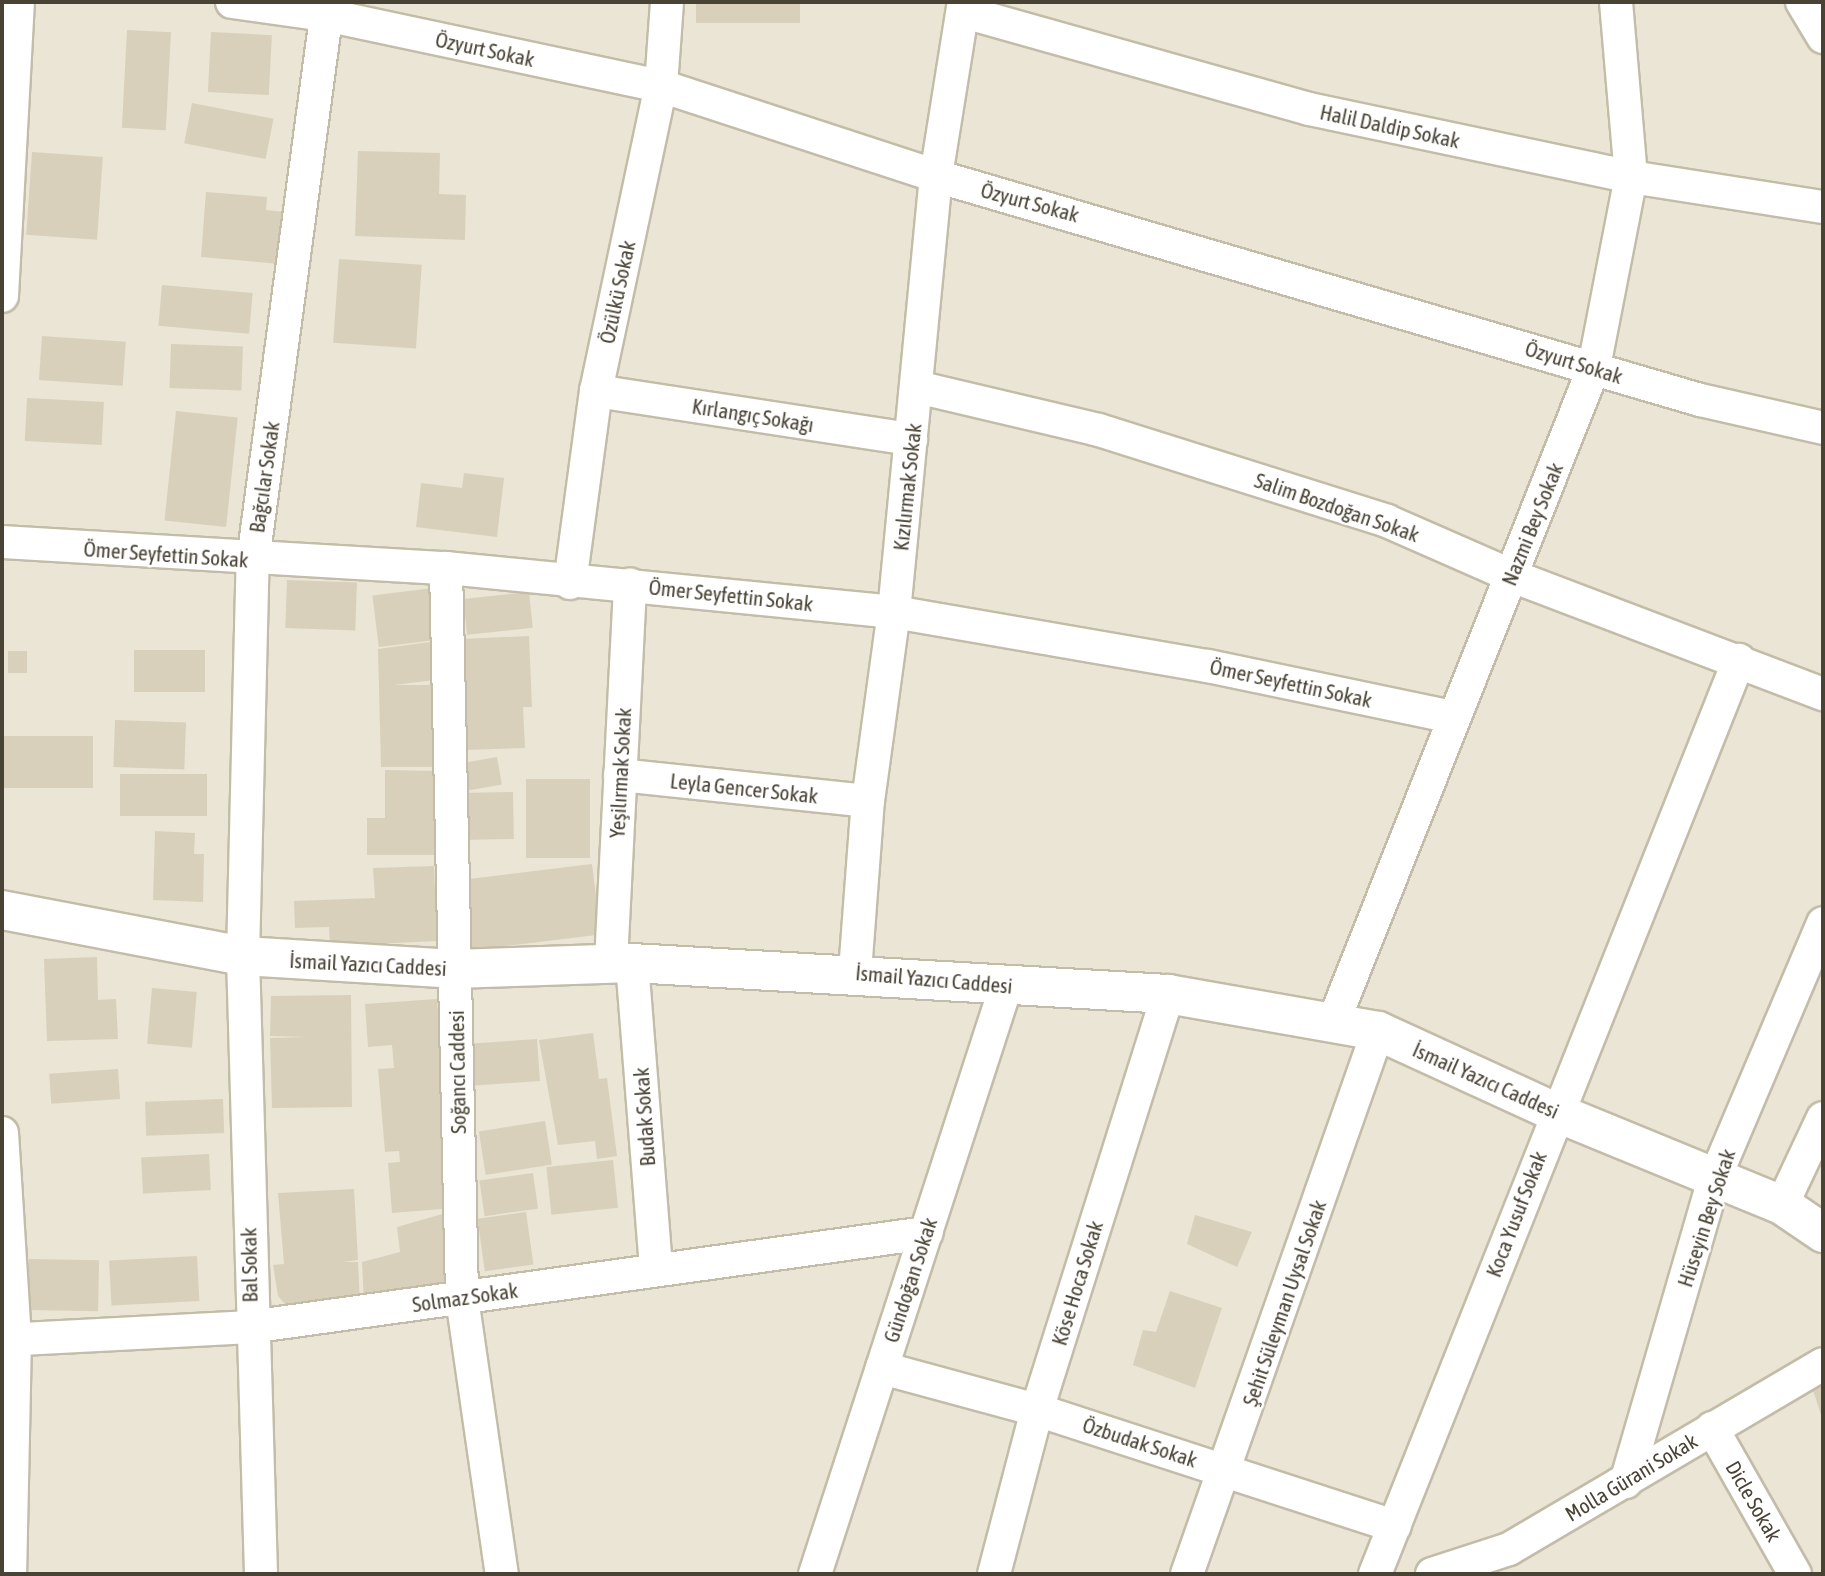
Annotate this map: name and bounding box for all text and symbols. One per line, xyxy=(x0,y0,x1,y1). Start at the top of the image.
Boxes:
street label: Özyurt Sokak xyxy=(433,26,537,72)
street label: Halil Daldip Sokak xyxy=(1318,99,1462,153)
street label: Özyurt Sokak xyxy=(978,177,1082,227)
street label: Özülkü Sokak xyxy=(594,238,640,346)
street label: Özyurt Sokak xyxy=(1522,335,1626,389)
street label: Kırlangıç Sokağı xyxy=(690,393,816,437)
street label: Bağcılar Sokak xyxy=(244,420,284,534)
street label: Kızılırmak Sokak xyxy=(888,422,926,552)
street label: Nazmi Bey Sokak xyxy=(1496,459,1568,589)
street label: Salim Bozdoğan Sokak xyxy=(1252,467,1422,547)
street label: Ömer Seyfettin Sokak xyxy=(83,536,249,572)
street label: Ömer Seyfettin Sokak xyxy=(648,574,814,616)
street label: Ömer Seyfettin Sokak xyxy=(1208,654,1374,712)
street label: Yeşilırmak Sokak xyxy=(604,707,636,839)
street label: Leyla Gencer Sokak xyxy=(669,768,819,808)
street label: İsmail Yazıcı Caddesi xyxy=(289,947,447,981)
street label: İsmail Yazıcı Caddesi xyxy=(854,960,1014,998)
street label: Soğancı Caddesi xyxy=(443,1010,471,1134)
street label: İsmail Yazıcı Caddesi xyxy=(1409,1036,1563,1124)
street label: Budak Sokak xyxy=(628,1067,660,1167)
street label: Hüseyin Bey Sokak xyxy=(1672,1146,1740,1290)
street label: Koca Yusuf Sokak xyxy=(1480,1147,1552,1281)
street label: Şehit Süleyman Uysal Sokak xyxy=(1237,1197,1331,1409)
street label: Gündoğan Sokak xyxy=(878,1214,942,1346)
street label: Köse Hoca Sokak xyxy=(1046,1218,1108,1348)
street label: Bal Sokak xyxy=(236,1227,262,1303)
street label: Solmaz Sokak xyxy=(411,1277,519,1317)
street label: Özbudak Sokak xyxy=(1080,1412,1200,1472)
street label: Molla Gürani Sokak xyxy=(1561,1428,1701,1526)
street label: Dicle Sokak xyxy=(1721,1456,1787,1546)

